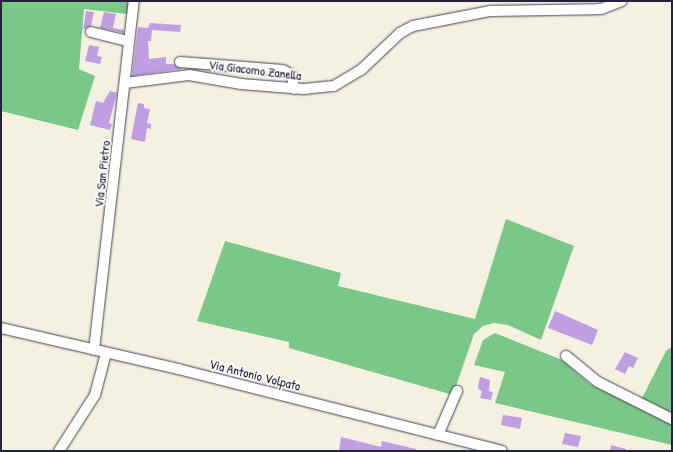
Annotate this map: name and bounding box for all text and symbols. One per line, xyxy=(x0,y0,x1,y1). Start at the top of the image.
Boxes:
street label: Via Giacomo Zanella xyxy=(208,57,302,83)
street label: Via San Pietro xyxy=(91,140,113,208)
street label: Via Antonio Volpato xyxy=(208,356,302,394)

